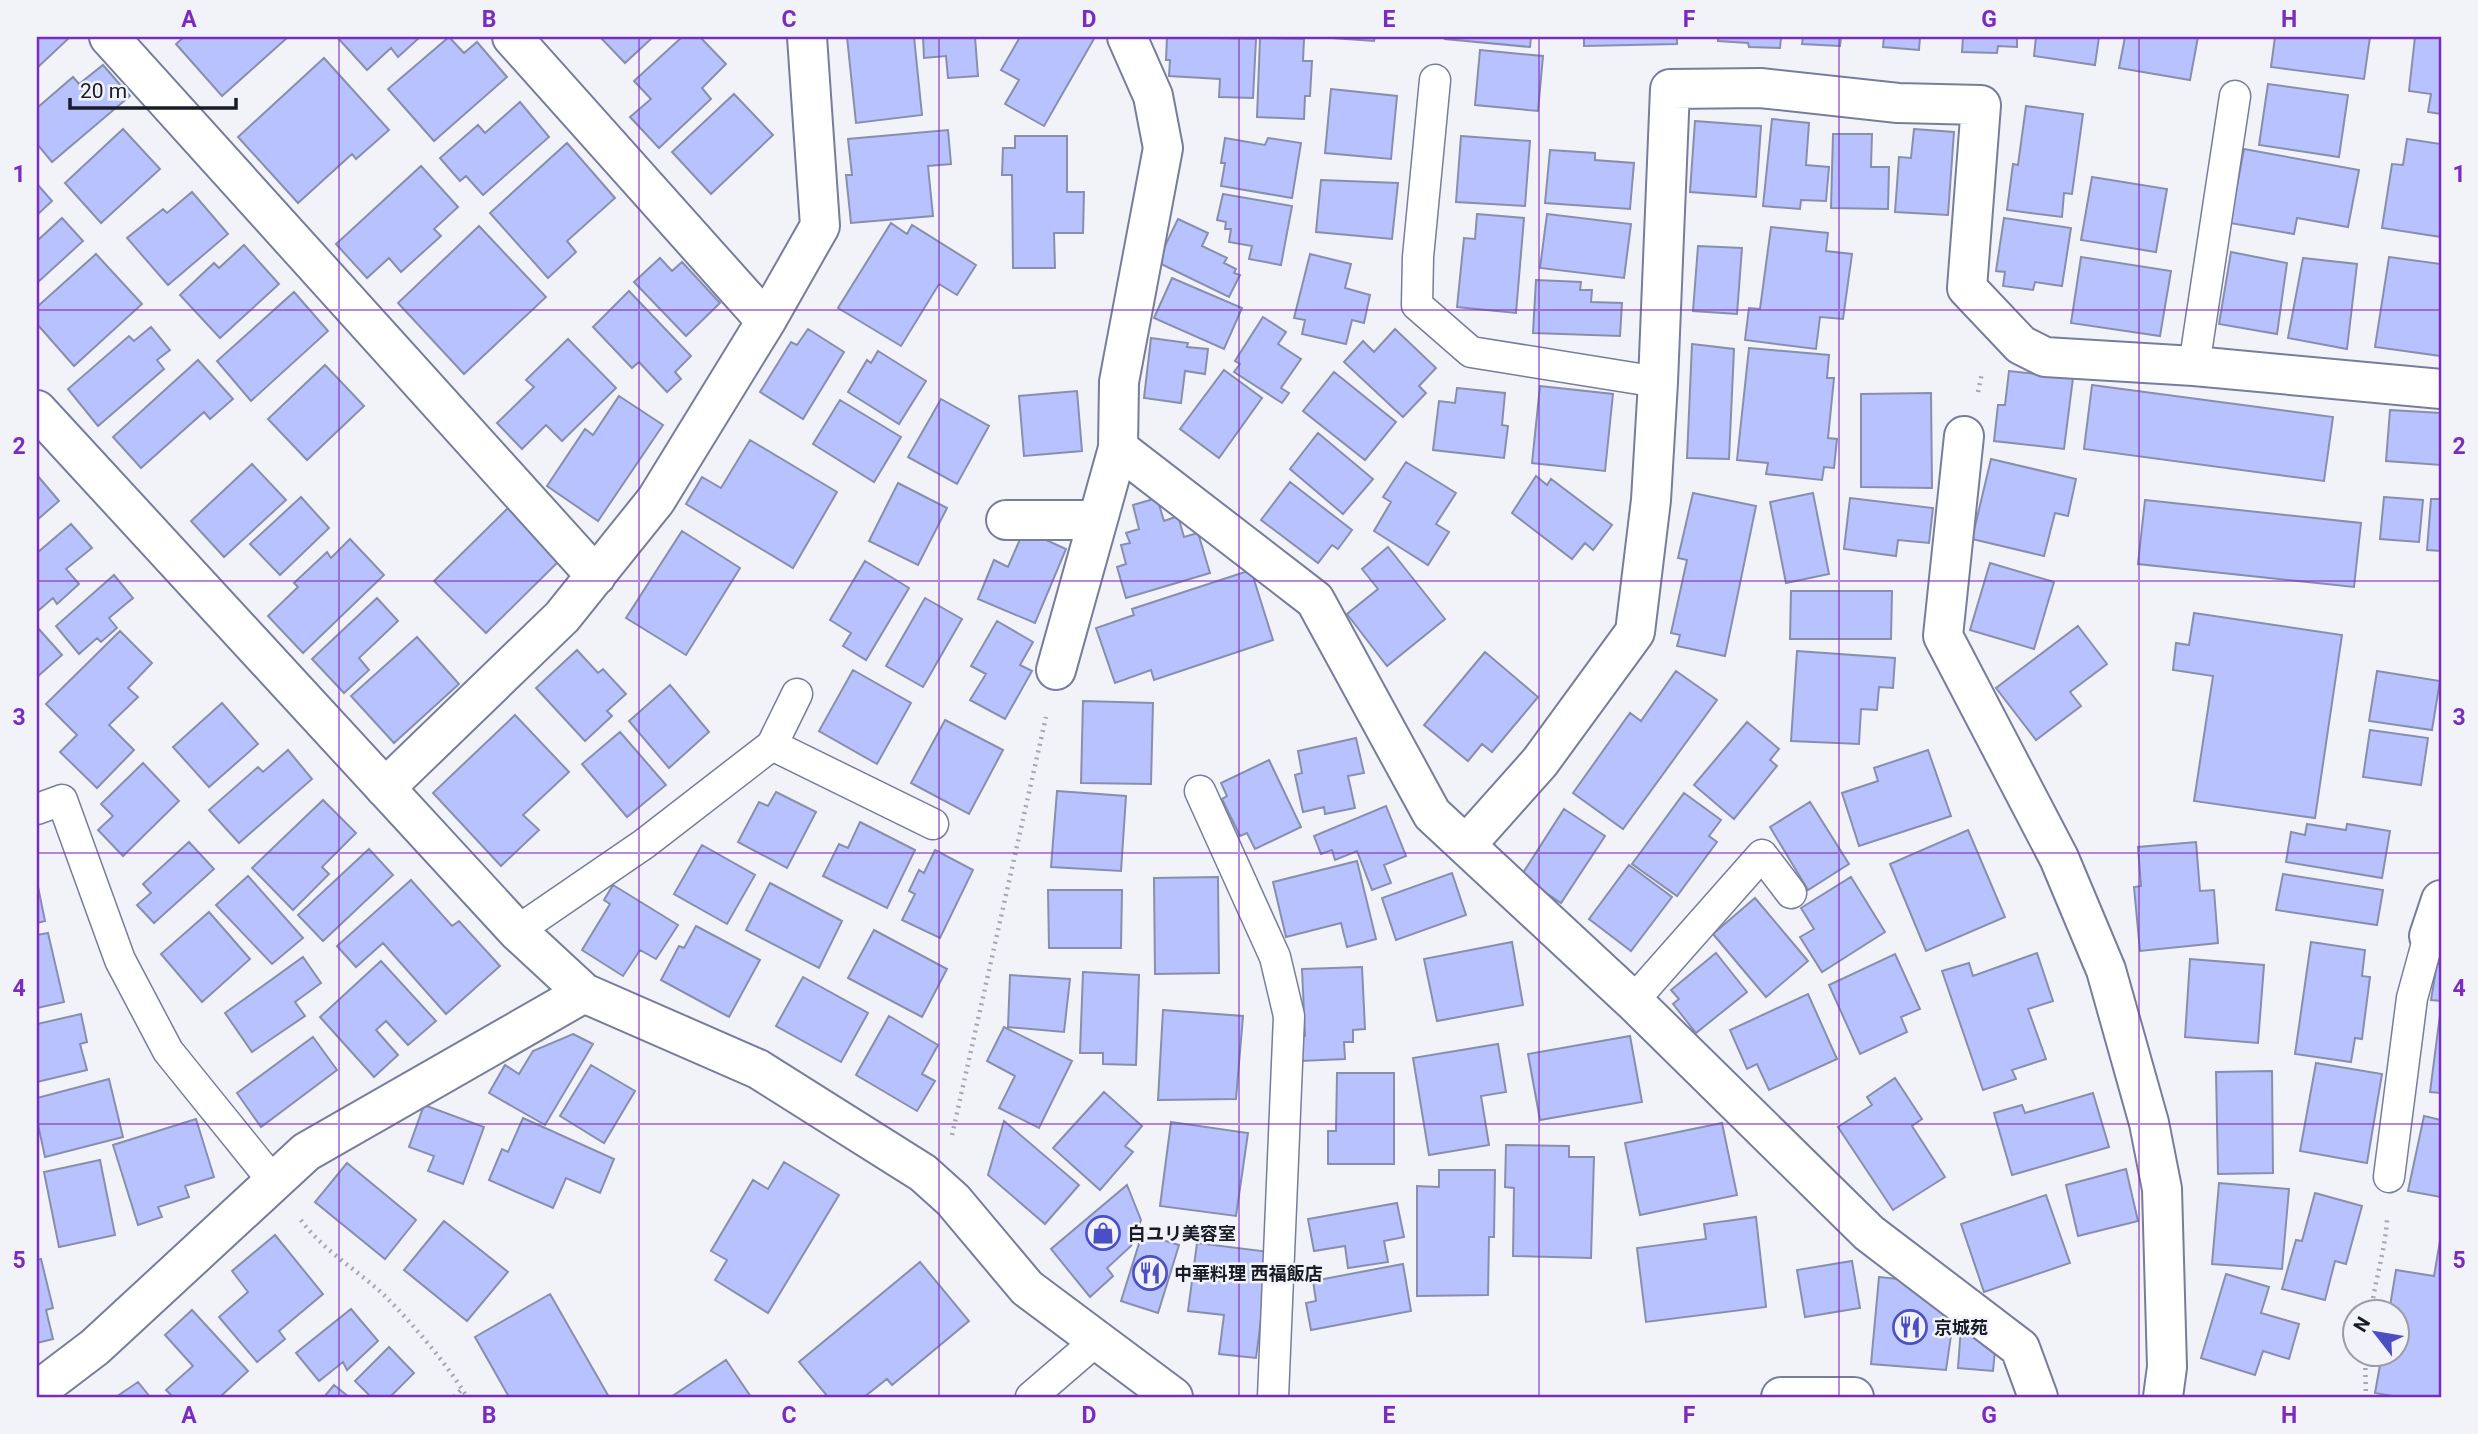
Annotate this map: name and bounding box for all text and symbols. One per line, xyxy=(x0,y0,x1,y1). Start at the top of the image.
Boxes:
text: A xyxy=(181,6,197,33)
text: B xyxy=(482,6,496,33)
text: C xyxy=(781,6,797,33)
text: D xyxy=(1082,6,1096,33)
text: E xyxy=(1383,6,1396,33)
text: F xyxy=(1683,6,1696,33)
text: G xyxy=(1981,6,1997,33)
text: H xyxy=(2281,6,2297,33)
scale bar xyxy=(70,66,236,110)
text: 20 m xyxy=(80,79,127,103)
text: 1 xyxy=(12,161,26,188)
text: 1 xyxy=(2452,161,2466,188)
text: 2 xyxy=(12,433,26,460)
text: 2 xyxy=(2452,433,2466,460)
text: 3 xyxy=(12,704,26,731)
text: 3 xyxy=(2452,704,2466,731)
text: 4 xyxy=(12,975,26,1002)
text: 4 xyxy=(2452,975,2466,1002)
shop icon: 白ユリ美容室 xyxy=(1084,1214,1122,1252)
place label: 白ユリ美容室 xyxy=(1128,1223,1236,1244)
text: 5 xyxy=(12,1247,26,1274)
text: 5 xyxy=(2452,1247,2466,1274)
restaurant icon: 中華料理 西福飯店 xyxy=(1131,1254,1169,1292)
place label: 中華料理 西福飯店 xyxy=(1174,1263,1322,1284)
north arrow xyxy=(2342,1298,2412,1368)
restaurant icon: 京城苑 xyxy=(1891,1308,1929,1346)
text: N xyxy=(2349,1313,2375,1336)
place label: 京城苑 xyxy=(1934,1317,1988,1338)
text: A xyxy=(181,1402,197,1429)
text: B xyxy=(482,1402,496,1429)
text: C xyxy=(781,1402,797,1429)
text: D xyxy=(1082,1402,1096,1429)
text: E xyxy=(1383,1402,1396,1429)
text: F xyxy=(1683,1402,1696,1429)
text: G xyxy=(1981,1402,1997,1429)
text: H xyxy=(2281,1402,2297,1429)

